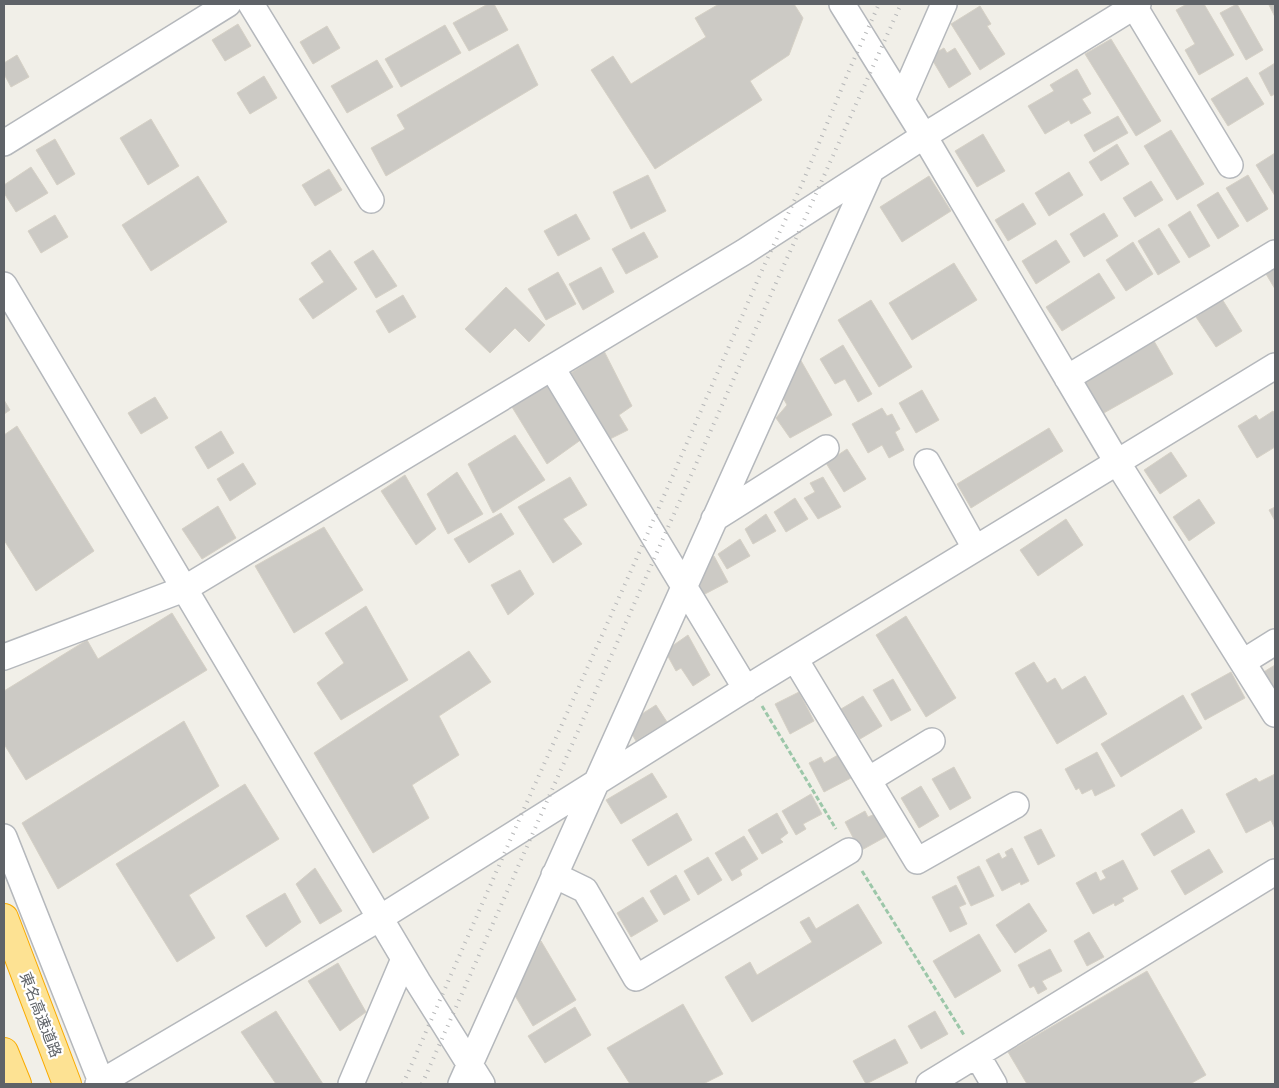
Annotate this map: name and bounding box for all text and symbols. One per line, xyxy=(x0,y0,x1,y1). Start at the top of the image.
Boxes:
street label: 東名高速道路 xyxy=(14,969,66,1061)

